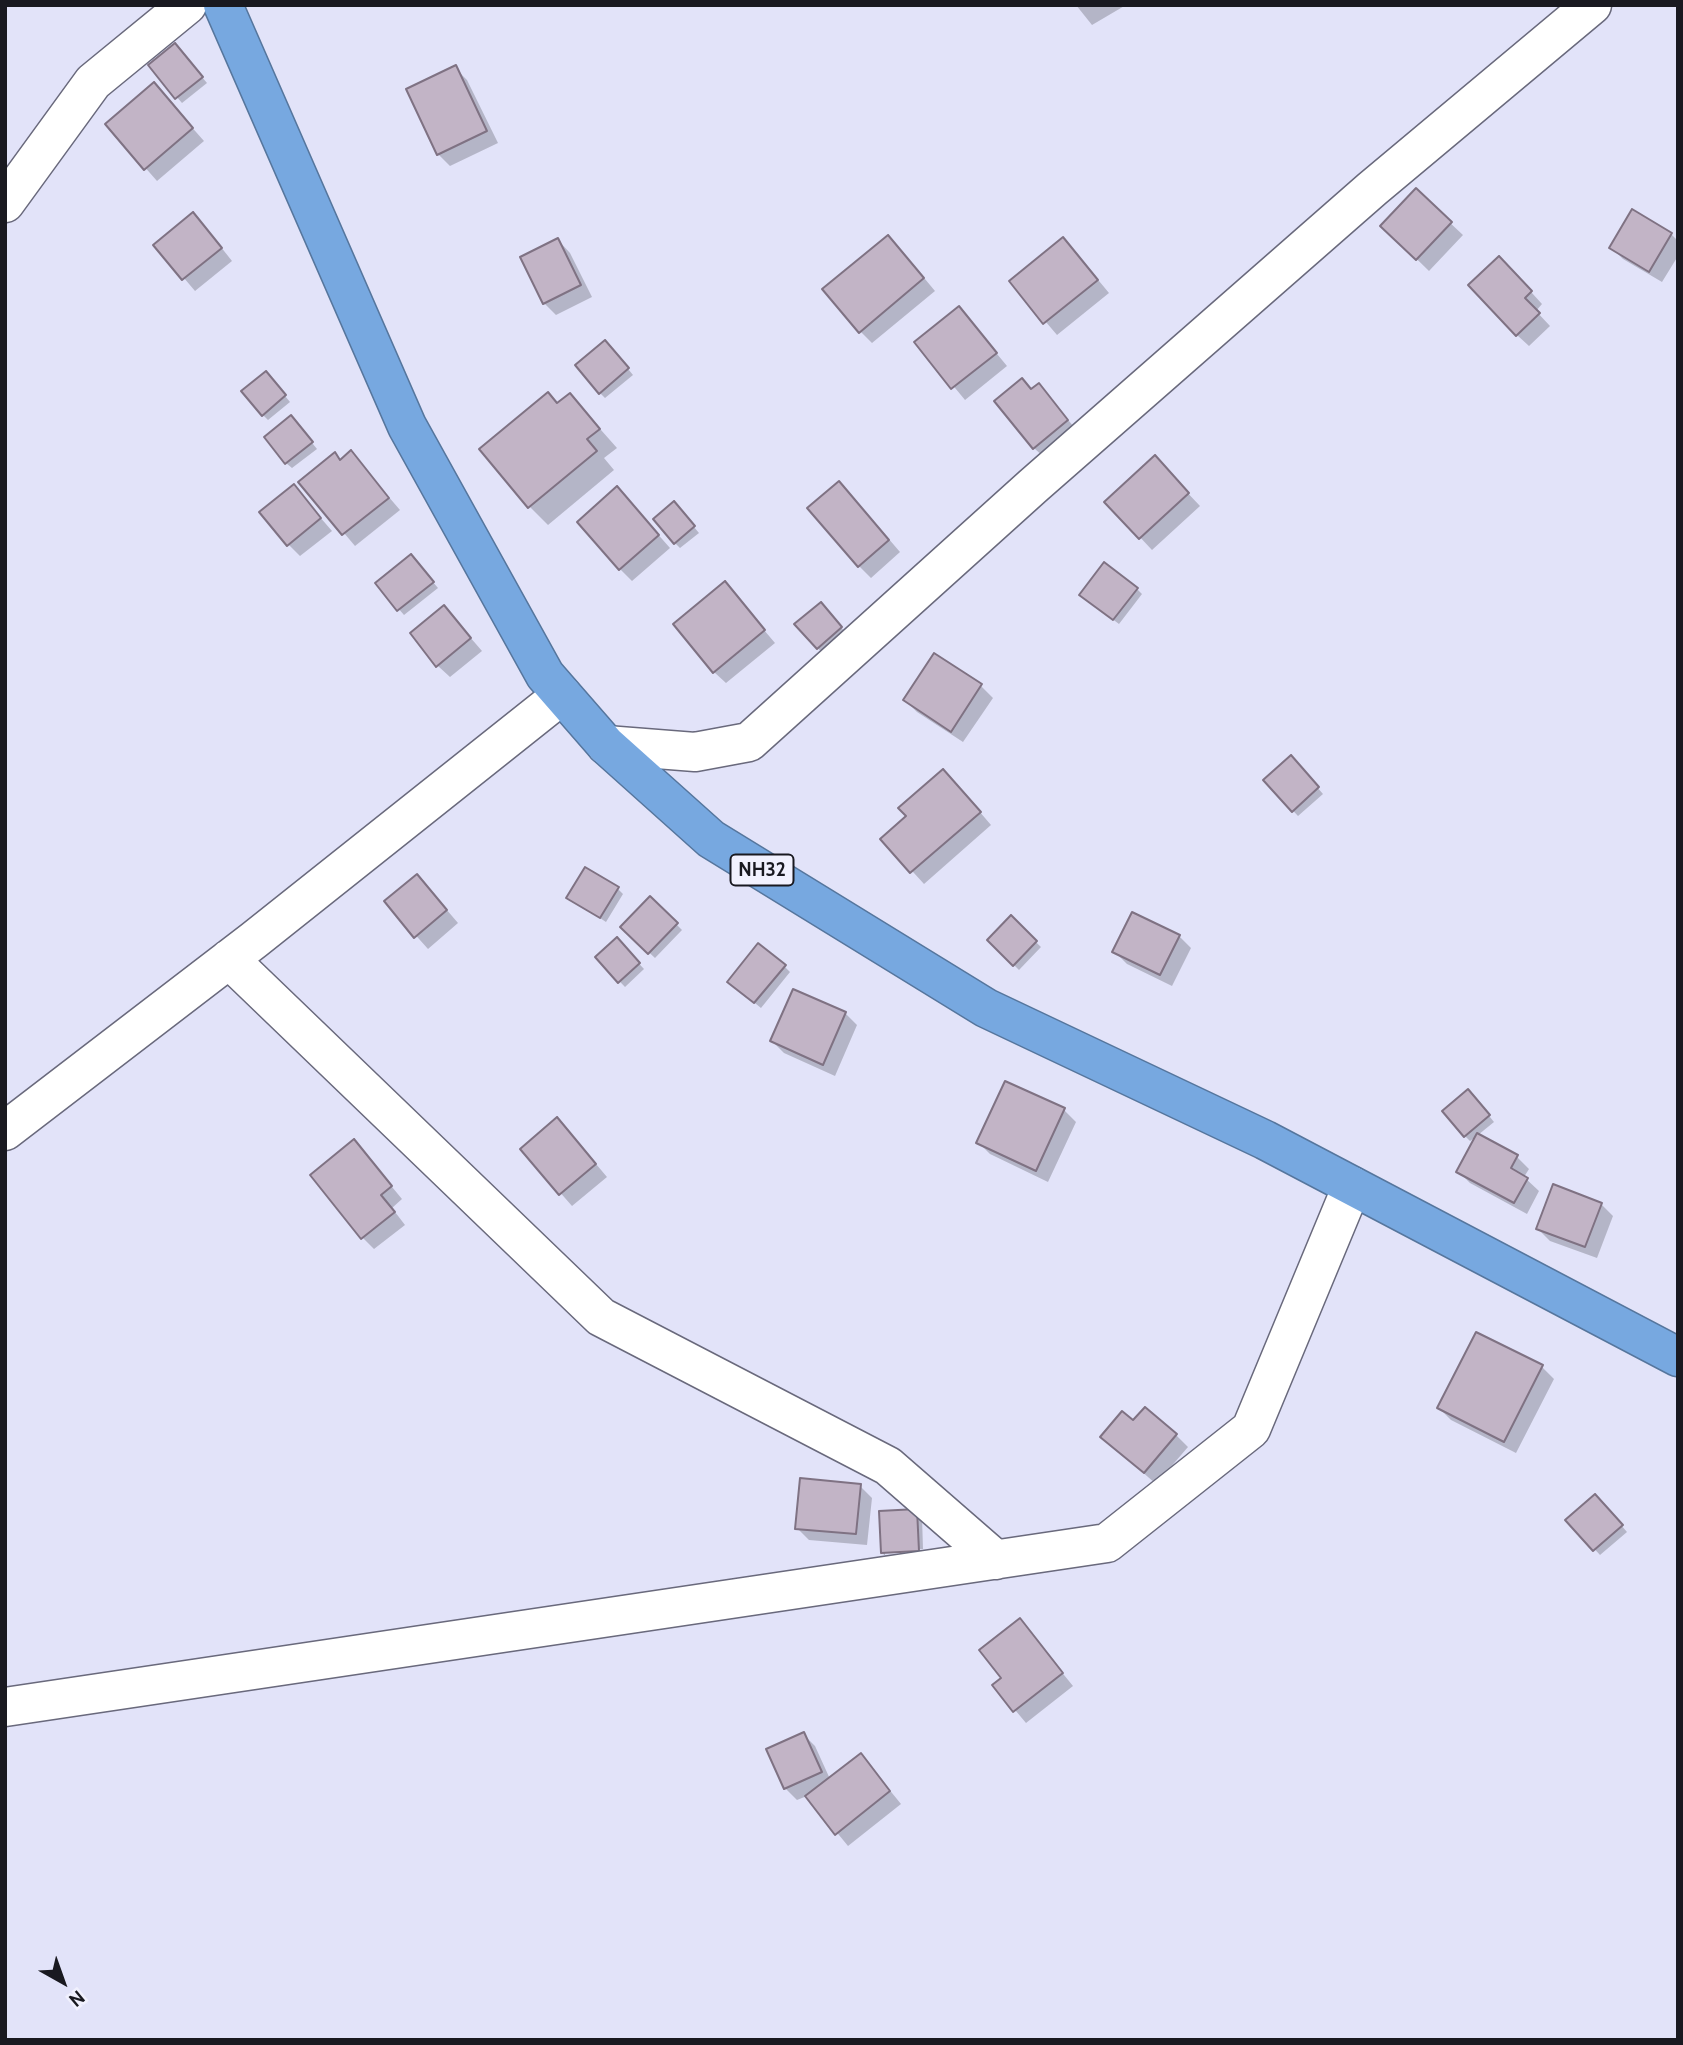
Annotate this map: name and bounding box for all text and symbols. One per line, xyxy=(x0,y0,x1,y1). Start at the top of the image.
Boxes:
road number: NH32 xyxy=(730,855,794,886)
north arrow xyxy=(28,1947,98,2017)
text: N xyxy=(64,1985,89,2012)

